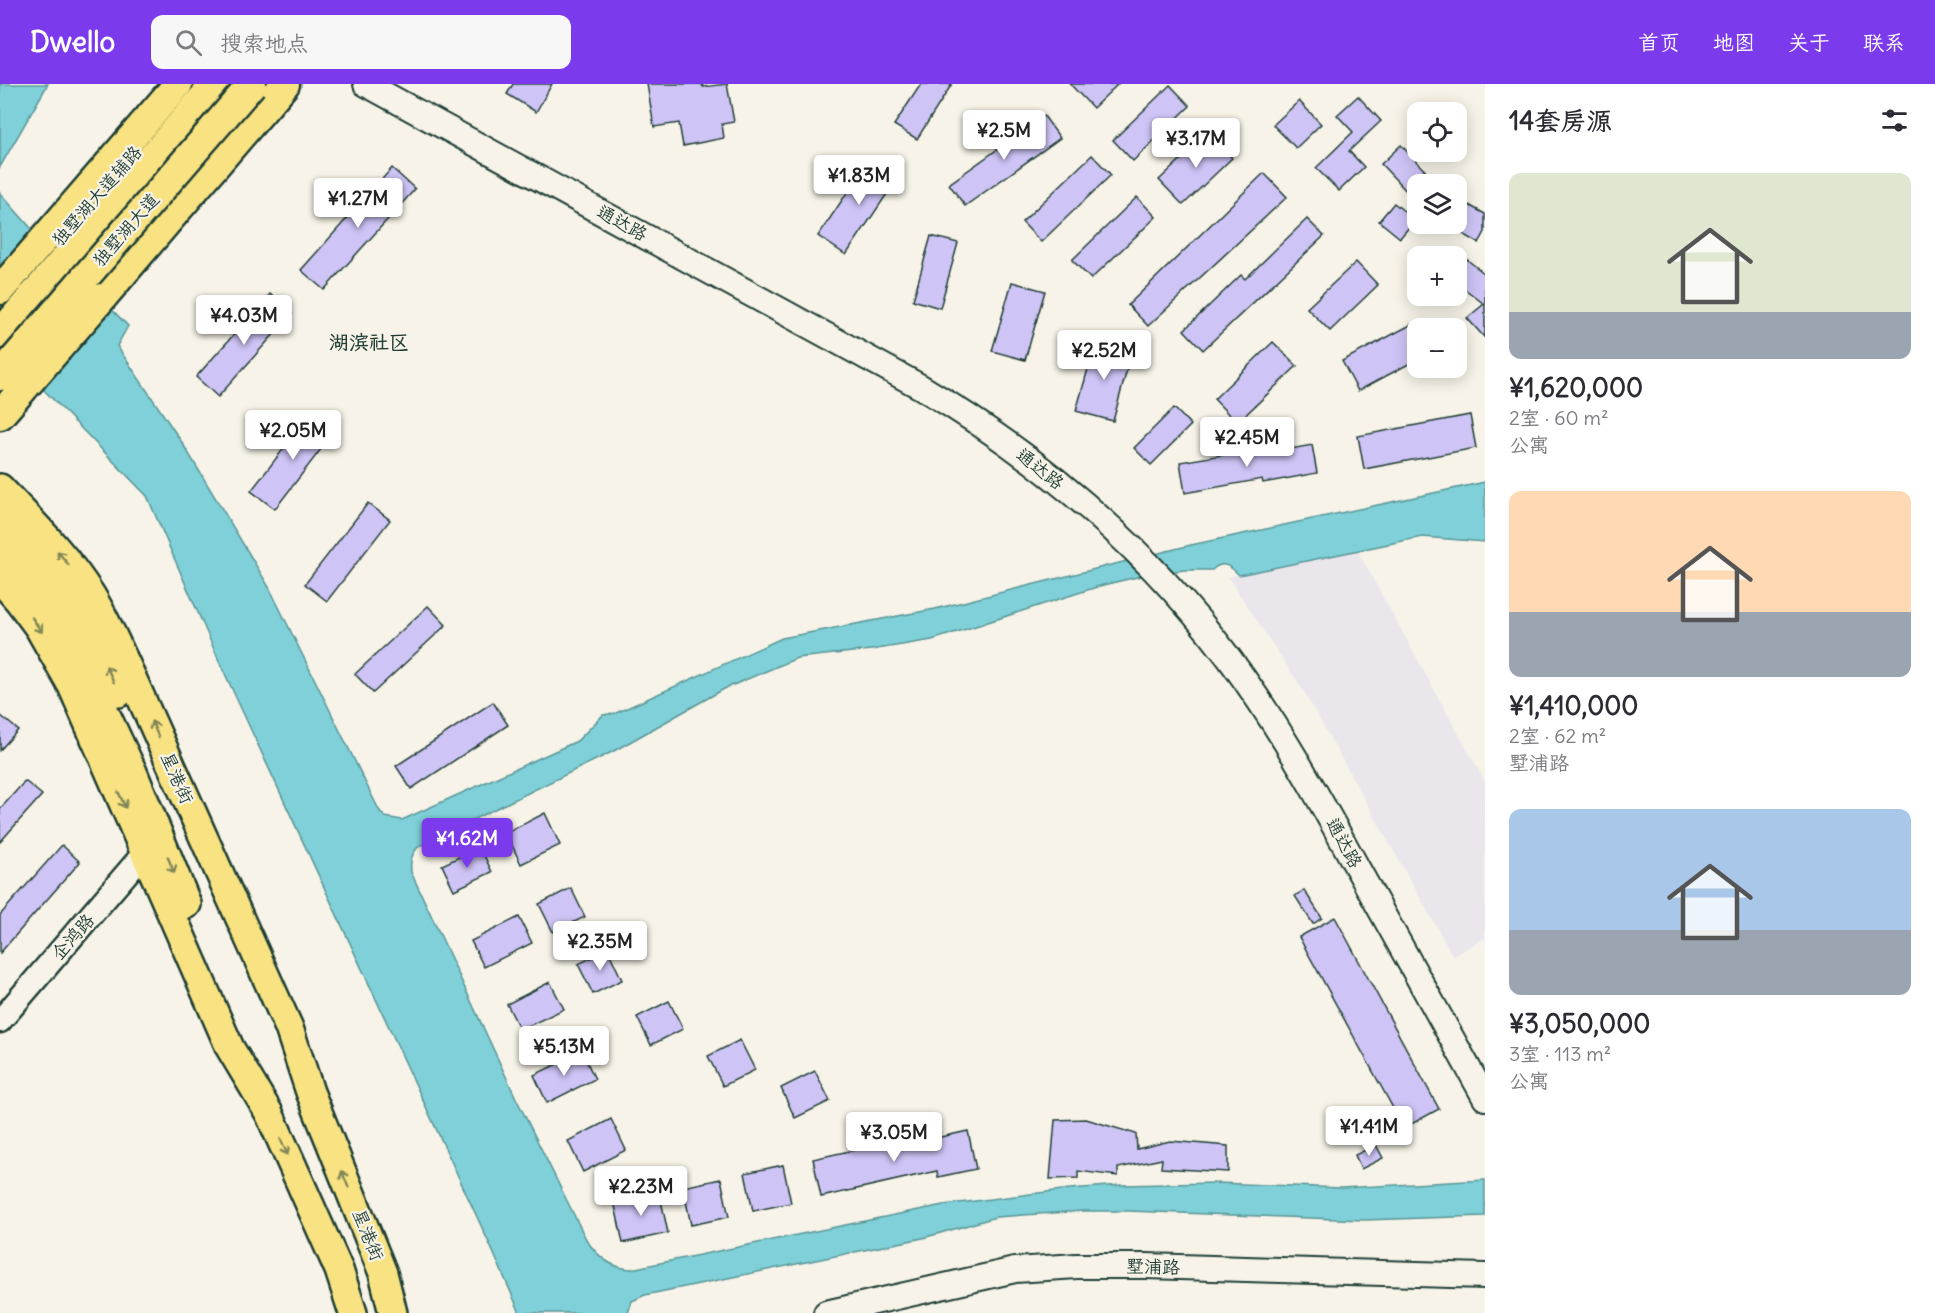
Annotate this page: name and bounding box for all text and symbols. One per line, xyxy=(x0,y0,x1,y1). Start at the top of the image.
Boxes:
search box xyxy=(151,15,571,69)
text: Dwello xyxy=(30,24,115,60)
icon: search xyxy=(172,26,205,59)
text: 搜索地点 xyxy=(220,29,308,57)
text: 首页 xyxy=(1638,29,1680,56)
text: 地图 xyxy=(1713,29,1755,56)
text: 关于 xyxy=(1788,29,1830,56)
text: 联系 xyxy=(1863,29,1905,56)
map controls xyxy=(1407,102,1467,378)
button: locate xyxy=(1407,102,1467,162)
text: 14套房源 xyxy=(1509,104,1612,137)
icon: filters xyxy=(1878,104,1911,137)
pin: ¥2.5M xyxy=(962,110,1046,161)
text: ¥2.5M xyxy=(977,117,1031,142)
pin: ¥3.17M xyxy=(1147,118,1245,169)
text: ¥3.17M xyxy=(1166,125,1226,150)
street label: 独墅湖大道辅路 xyxy=(48,141,146,251)
pin: ¥1.83M xyxy=(810,155,908,206)
text: ¥1.83M xyxy=(828,162,890,187)
button: layers xyxy=(1407,174,1467,234)
pin: ¥1.27M xyxy=(309,178,407,229)
text: ¥1.27M xyxy=(328,185,388,210)
street label: 独墅湖大道 xyxy=(88,189,164,271)
street label: 通达路 xyxy=(593,199,651,246)
icon: home xyxy=(1656,212,1764,320)
button: + xyxy=(1407,246,1467,306)
pin: ¥4.03M xyxy=(195,295,293,346)
text: ¥4.03M xyxy=(210,302,278,327)
button: − xyxy=(1407,318,1467,378)
district label: 湖滨社区 xyxy=(329,329,409,354)
pin: ¥2.52M xyxy=(1055,330,1153,381)
text: ¥2.52M xyxy=(1071,337,1137,362)
text: ¥1,620,000 xyxy=(1509,371,1643,404)
text: 2室 · 60 m² xyxy=(1509,405,1608,430)
pin: ¥2.05M xyxy=(244,410,342,461)
text: ¥2.05M xyxy=(259,417,327,442)
pin: ¥2.45M xyxy=(1198,417,1296,468)
text: ¥2.45M xyxy=(1214,424,1280,449)
text: 公寓 xyxy=(1509,432,1549,457)
street label: 通达路 xyxy=(1012,443,1069,494)
icon: home xyxy=(1656,530,1764,638)
one-way arrow xyxy=(57,550,70,566)
one-way arrow xyxy=(31,616,43,632)
one-way arrow xyxy=(103,665,115,683)
text: ¥1,410,000 xyxy=(1509,689,1638,722)
one-way arrow xyxy=(149,720,160,739)
text: 2室 · 62 m² xyxy=(1509,723,1606,748)
street label: 星港街 xyxy=(156,748,199,807)
text: 墅浦路 xyxy=(1509,750,1569,775)
one-way arrow xyxy=(117,790,128,808)
street label: 通达路 xyxy=(1321,814,1368,872)
pin: ¥1.62M xyxy=(418,818,516,869)
text: ¥1.62M xyxy=(436,825,498,850)
icon: home xyxy=(1656,848,1764,956)
one-way arrow xyxy=(166,855,177,873)
street label: 企鸿路 xyxy=(46,909,99,965)
pin: ¥2.35M xyxy=(551,921,649,972)
text: ¥2.35M xyxy=(567,928,633,953)
text: ¥3,050,000 xyxy=(1509,1007,1650,1040)
pin: ¥5.13M xyxy=(515,1026,613,1077)
text: ¥5.13M xyxy=(533,1033,595,1058)
text: 3室 · 113 m² xyxy=(1509,1041,1611,1066)
text: 公寓 xyxy=(1509,1068,1549,1093)
pin: ¥1.41M xyxy=(1320,1106,1418,1157)
pin: ¥3.05M xyxy=(845,1112,943,1163)
text: ¥1.41M xyxy=(1340,1113,1398,1138)
text: ¥3.05M xyxy=(860,1119,928,1144)
one-way arrow xyxy=(279,1138,290,1156)
pin: ¥2.23M xyxy=(592,1166,690,1217)
one-way arrow xyxy=(339,1170,350,1189)
text: ¥2.23M xyxy=(608,1173,674,1198)
street label: 星港街 xyxy=(348,1205,389,1264)
street label: 墅浦路 xyxy=(1126,1255,1180,1278)

